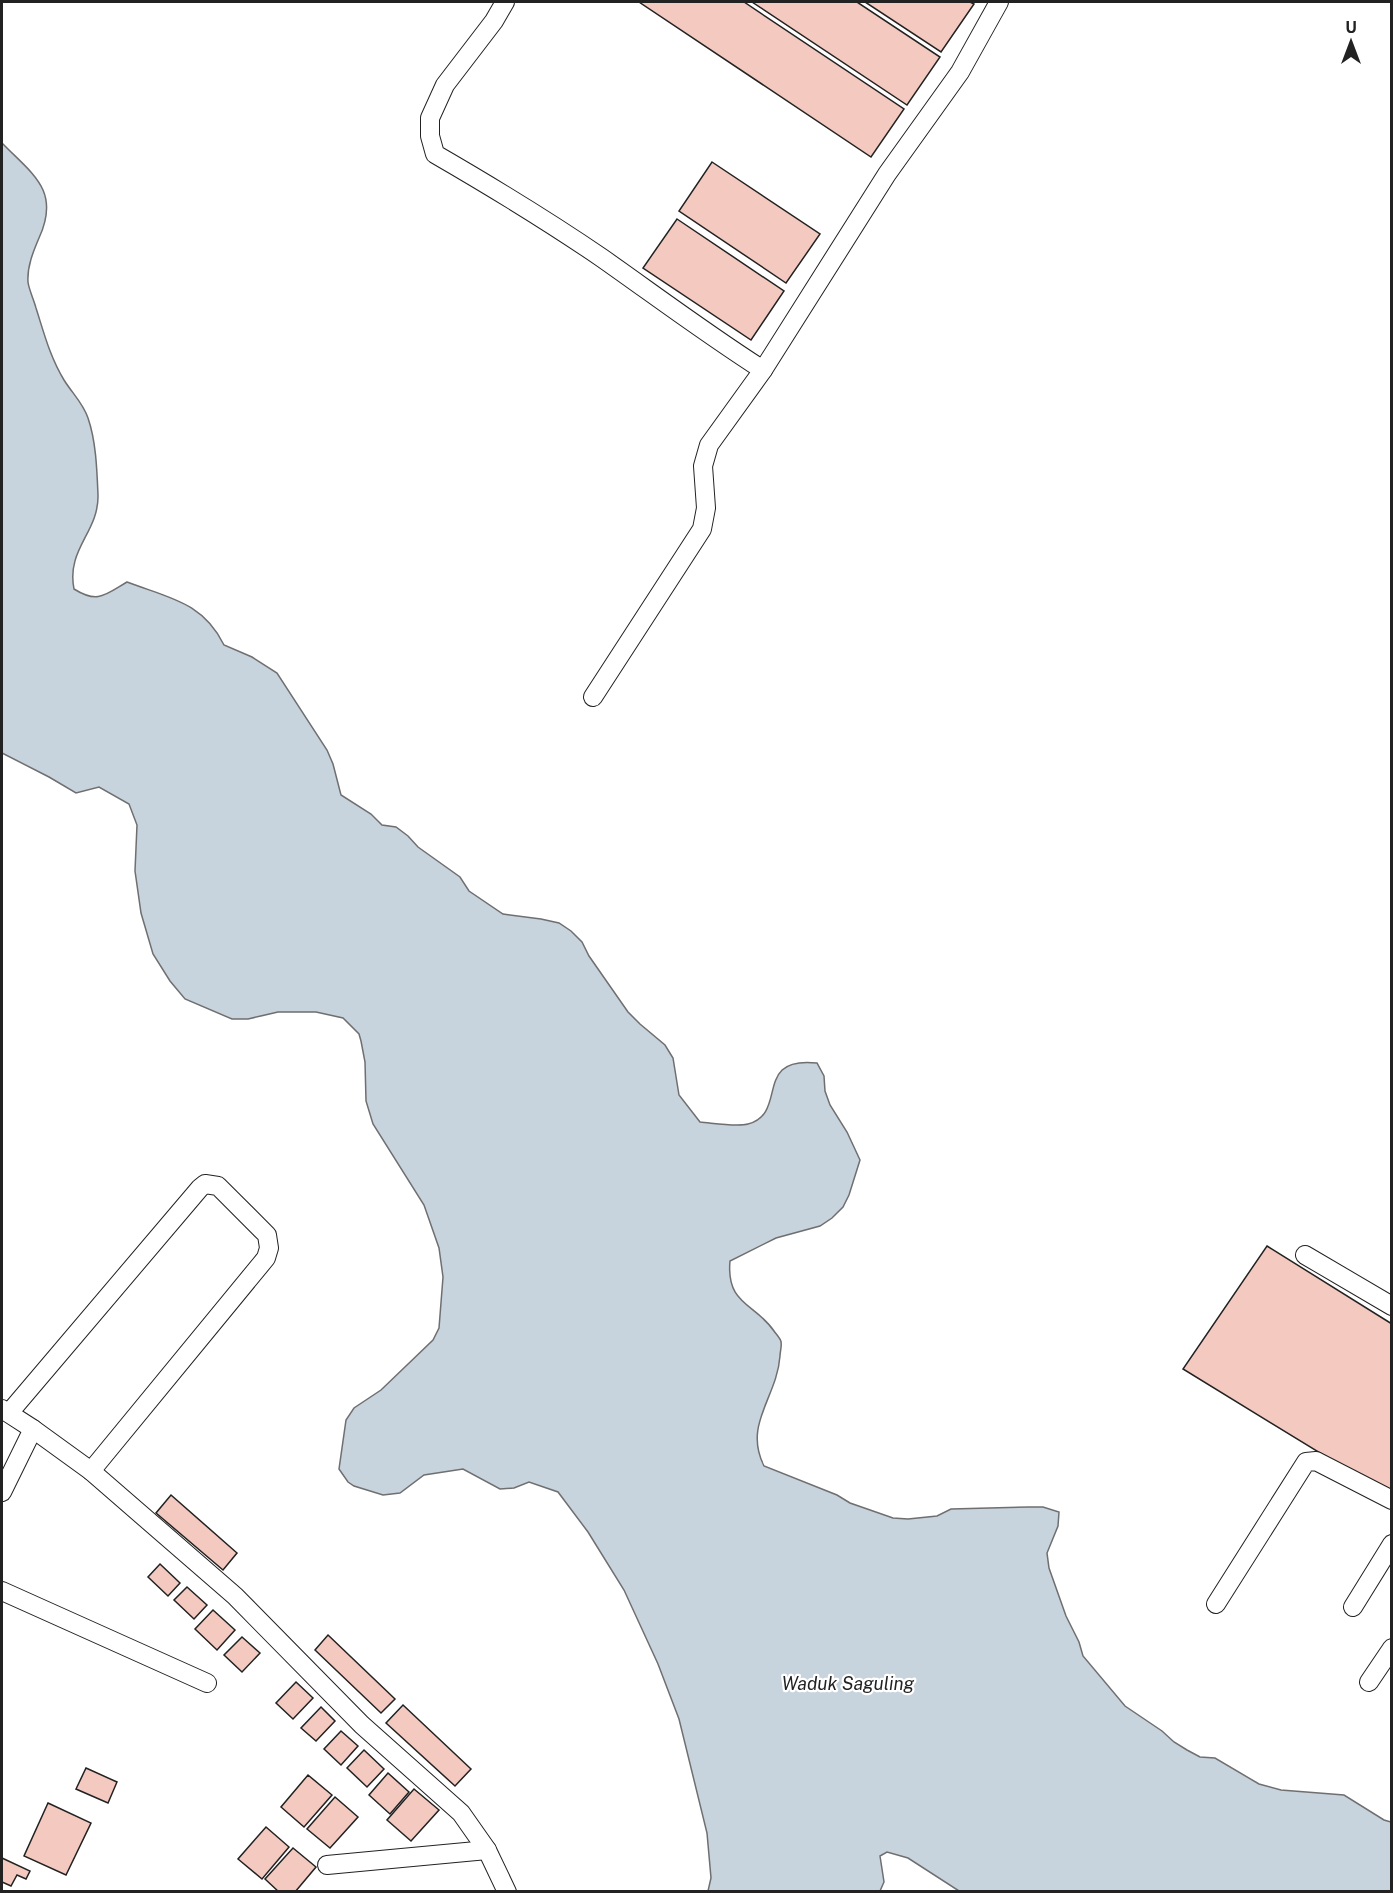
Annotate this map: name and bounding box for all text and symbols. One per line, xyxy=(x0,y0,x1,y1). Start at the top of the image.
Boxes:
north arrow xyxy=(1321,12,1381,72)
text: U xyxy=(1345,18,1357,37)
water label: Waduk Saguling xyxy=(782,1673,914,1694)

